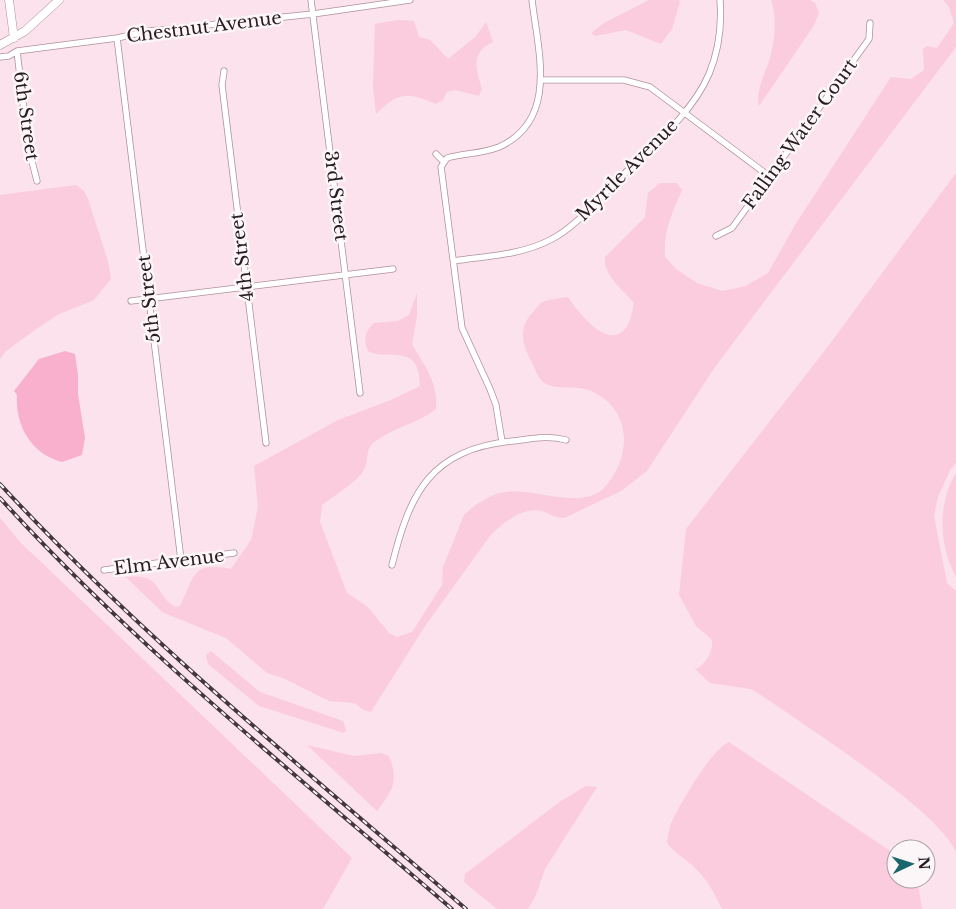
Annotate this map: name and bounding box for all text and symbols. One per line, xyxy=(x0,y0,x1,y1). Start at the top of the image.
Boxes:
street label: Chestnut Avenue xyxy=(125,7,283,47)
street label: Falling Water Court xyxy=(738,54,862,213)
street label: 6th Street xyxy=(9,70,43,162)
street label: Myrtle Avenue xyxy=(571,114,683,226)
street label: 3rd Street xyxy=(320,150,352,243)
street label: 4th Street xyxy=(226,211,258,303)
street label: 5th Street xyxy=(133,253,165,344)
street label: Elm Avenue xyxy=(112,544,226,580)
north arrow xyxy=(886,839,936,889)
text: N xyxy=(915,856,933,870)

